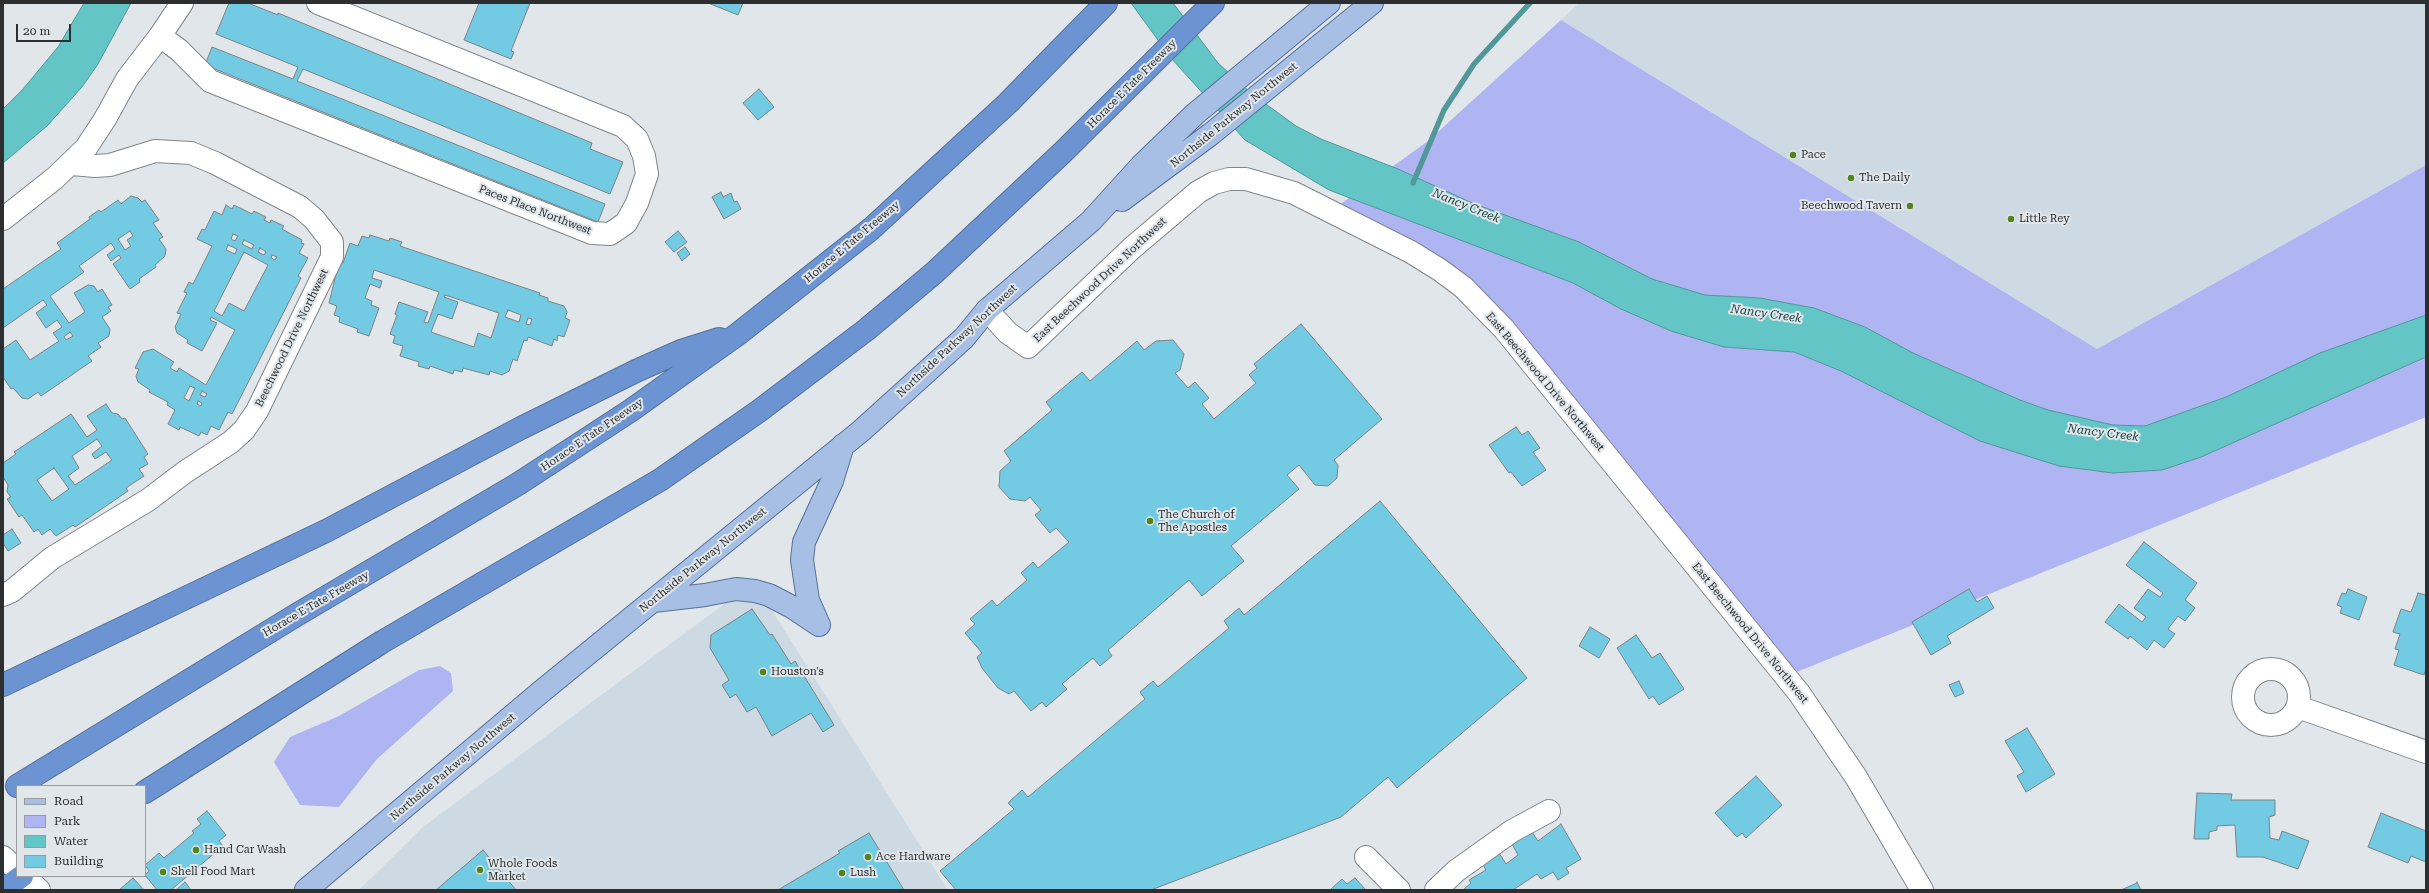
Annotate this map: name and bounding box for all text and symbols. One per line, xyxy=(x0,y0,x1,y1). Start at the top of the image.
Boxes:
scale bar xyxy=(18,16,73,42)
text: 20 m xyxy=(23,24,50,38)
street label: Horace E Tate Freeway xyxy=(1085,37,1179,131)
street label: Northside Parkway Northwest xyxy=(1168,60,1300,170)
place label: Pace xyxy=(1801,148,1826,162)
marker: Pace xyxy=(1788,150,1798,160)
place label: The Daily xyxy=(1859,171,1910,185)
marker: The Daily xyxy=(1846,173,1856,183)
street label: Paces Place Northwest xyxy=(477,182,593,238)
water label: Nancy Creek xyxy=(1430,186,1502,226)
street label: Horace E Tate Freeway xyxy=(802,198,902,286)
place label: Beechwood Tavern xyxy=(1801,199,1902,213)
marker: Beechwood Tavern xyxy=(1905,201,1915,211)
place label: Little Rey xyxy=(2019,212,2070,226)
marker: Little Rey xyxy=(2006,214,2016,224)
street label: East Beechwood Drive Northwest xyxy=(1031,215,1169,345)
street label: Beechwood Drive Northwest xyxy=(253,267,331,409)
street label: Northside Parkway Northwest xyxy=(894,282,1020,400)
water label: Nancy Creek xyxy=(1729,302,1803,326)
street label: East Beechwood Drive Northwest xyxy=(1483,310,1607,454)
street label: Horace E Tate Freeway xyxy=(538,396,646,474)
water label: Nancy Creek xyxy=(2067,421,2139,445)
street label: Northside Parkway Northwest xyxy=(637,505,769,615)
place label: The Church of The Apostles xyxy=(1158,508,1234,534)
marker: The Church of The Apostles xyxy=(1145,516,1155,526)
street label: East Beechwood Drive Northwest xyxy=(1689,560,1811,706)
street label: Horace E Tate Freeway xyxy=(261,568,371,640)
place label: Houston's xyxy=(771,665,824,679)
marker: Houston's xyxy=(758,667,768,677)
street label: Northside Parkway Northwest xyxy=(388,711,518,823)
legend xyxy=(16,785,146,877)
text: Road xyxy=(54,794,83,808)
text: Park xyxy=(54,814,80,828)
text: Water xyxy=(54,834,88,848)
place label: Hand Car Wash xyxy=(204,843,286,857)
marker: Hand Car Wash xyxy=(191,845,201,855)
place label: Ace Hardware xyxy=(876,850,950,864)
marker: Ace Hardware xyxy=(863,852,873,862)
text: Building xyxy=(54,854,103,868)
place label: Whole Foods Market xyxy=(488,857,557,883)
place label: Shell Food Mart xyxy=(171,865,255,879)
marker: Whole Foods Market xyxy=(475,865,485,875)
place label: Lush xyxy=(850,866,876,880)
marker: Shell Food Mart xyxy=(158,867,168,877)
marker: Lush xyxy=(837,868,847,878)

